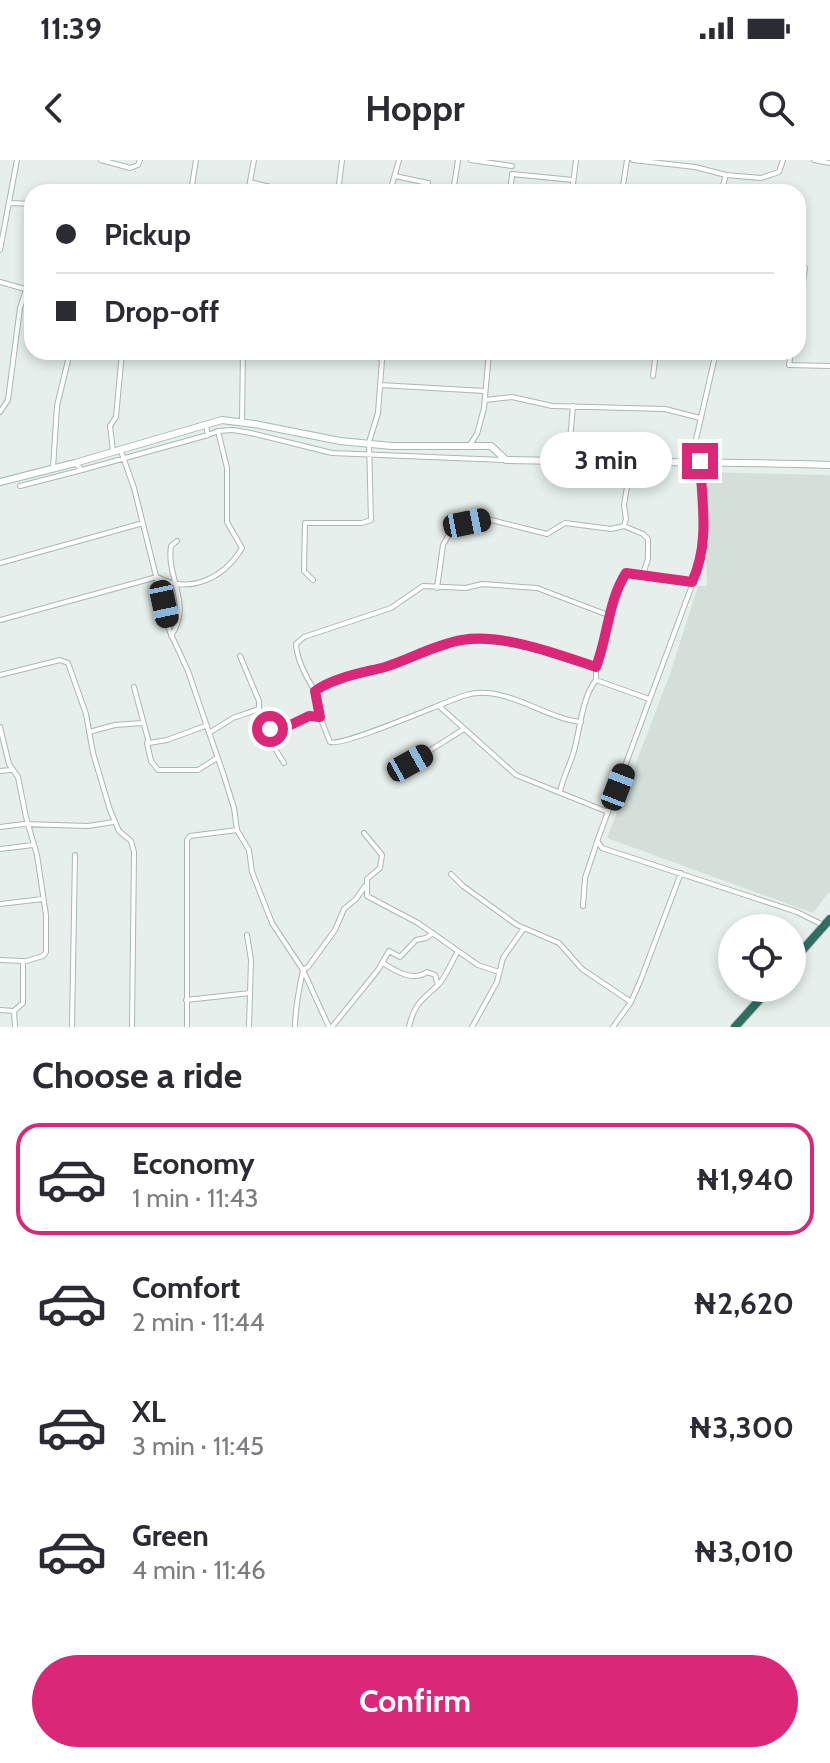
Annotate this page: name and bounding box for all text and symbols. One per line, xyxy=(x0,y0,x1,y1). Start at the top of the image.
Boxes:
text: 11:39 xyxy=(40,10,102,47)
icon: back xyxy=(32,86,76,130)
text: Hoppr xyxy=(365,86,465,130)
icon: search xyxy=(754,86,798,130)
text: Pickup xyxy=(104,216,191,253)
text: Drop-off xyxy=(104,293,219,330)
callout: 3 min xyxy=(540,433,672,489)
route end xyxy=(682,443,718,479)
text: 3 min xyxy=(574,444,638,476)
car xyxy=(441,507,493,539)
car xyxy=(147,578,181,630)
route start xyxy=(252,711,288,747)
car xyxy=(383,741,437,785)
car xyxy=(598,760,638,814)
map controls xyxy=(718,914,806,1002)
button: locate xyxy=(718,914,806,1002)
text: Choose a ride xyxy=(32,1053,242,1097)
icon: car xyxy=(36,1143,108,1215)
text: Economy xyxy=(132,1145,255,1182)
text: ₦1,940 xyxy=(696,1161,794,1198)
text: 1 min · 11:43 xyxy=(132,1182,259,1214)
icon: car xyxy=(36,1267,108,1339)
text: Comfort xyxy=(132,1269,240,1306)
text: ₦2,620 xyxy=(693,1285,794,1322)
text: 2 min · 11:44 xyxy=(132,1306,265,1338)
icon: car xyxy=(36,1391,108,1463)
text: XL xyxy=(132,1393,166,1430)
text: ₦3,300 xyxy=(688,1409,794,1446)
text: 3 min · 11:45 xyxy=(132,1430,264,1462)
icon: car xyxy=(36,1515,108,1587)
text: Green xyxy=(132,1517,209,1554)
text: ₦3,010 xyxy=(693,1533,794,1570)
text: 4 min · 11:46 xyxy=(132,1554,266,1586)
button: Confirm xyxy=(32,1655,798,1747)

